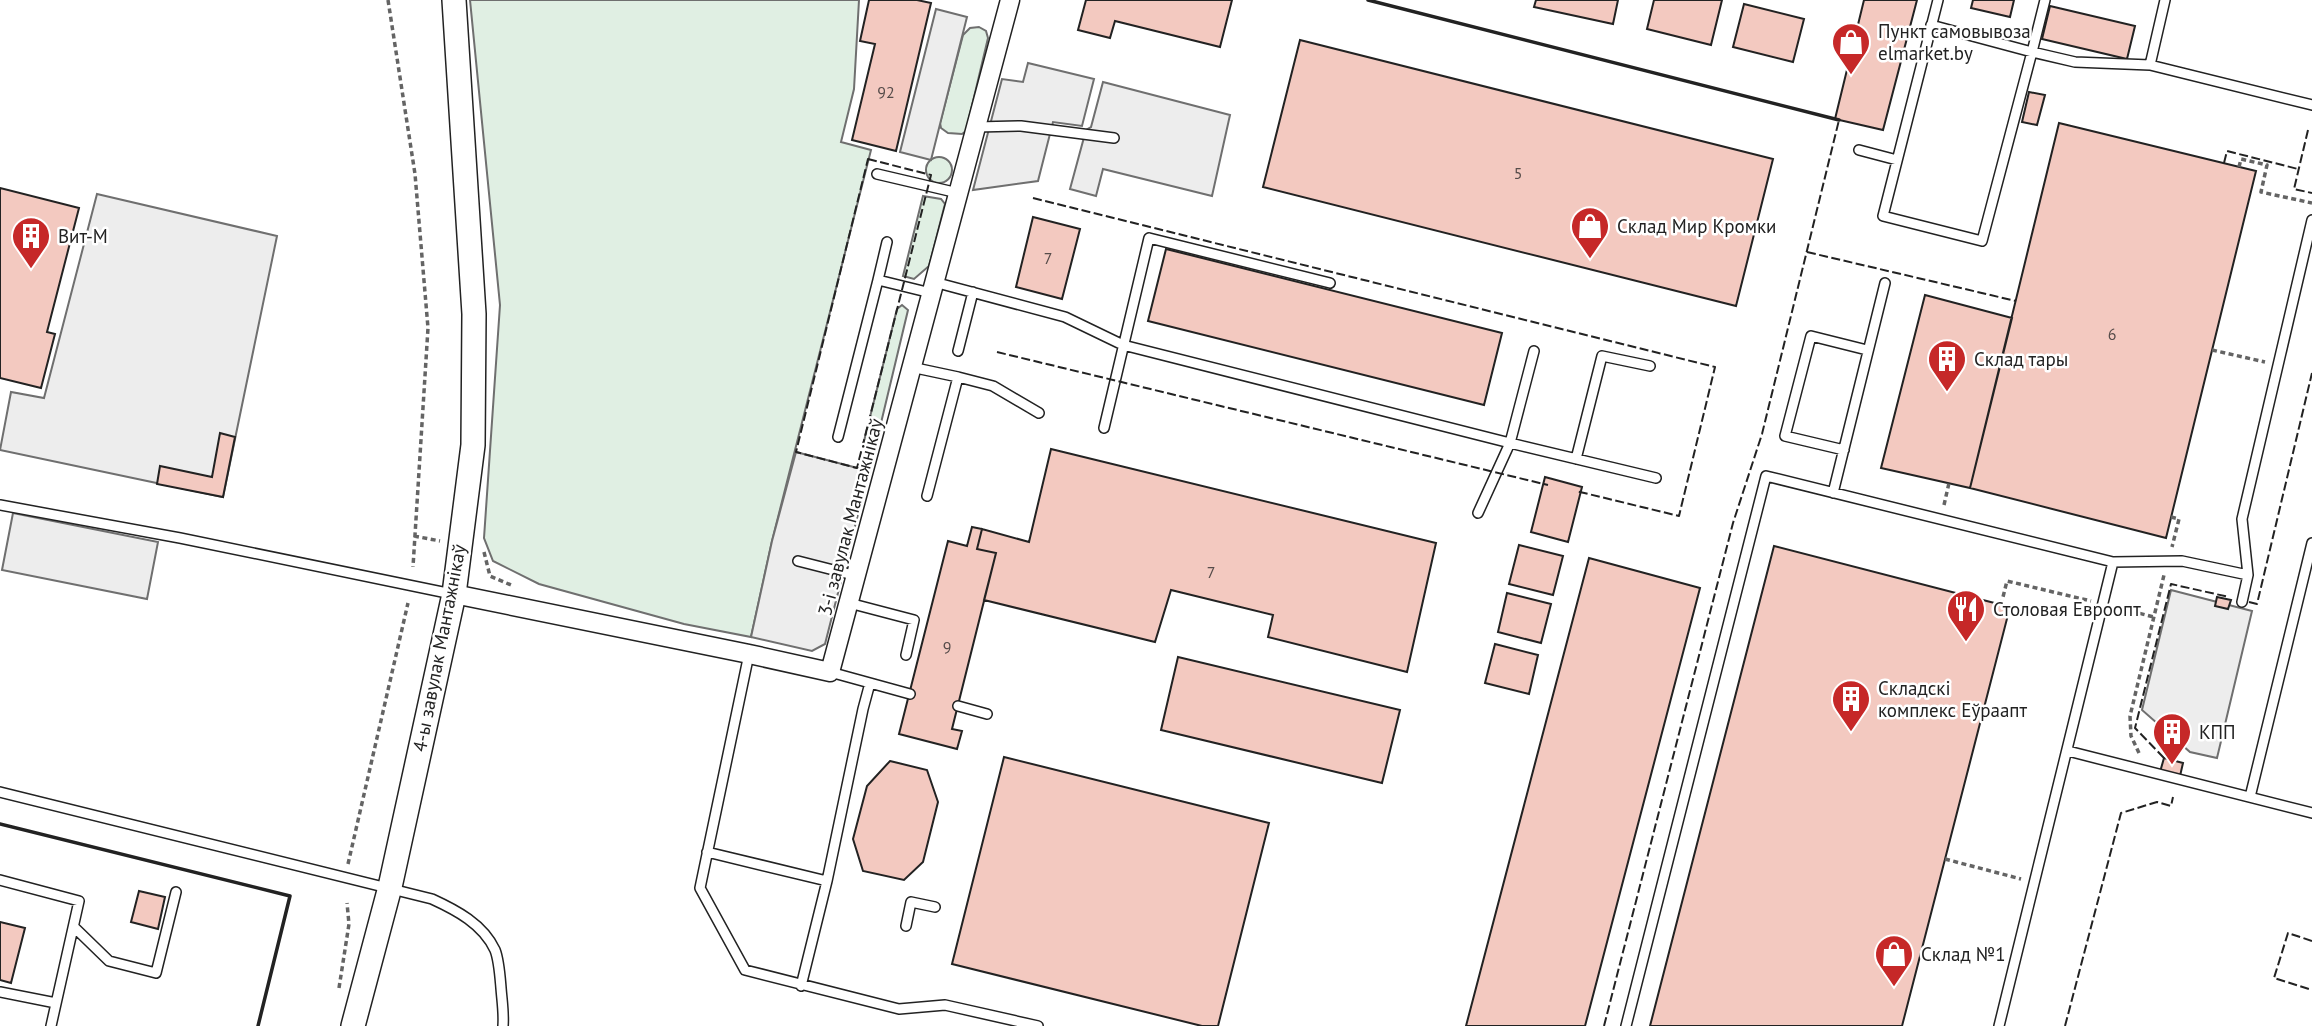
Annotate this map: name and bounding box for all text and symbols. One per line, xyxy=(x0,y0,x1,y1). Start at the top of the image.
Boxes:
place label: Пункт самовывоза elmarket.by xyxy=(1878,19,2031,65)
shop icon: Пункт самовывоза elmarket.by xyxy=(1830,21,1872,76)
house number: 92 xyxy=(877,82,895,102)
house number: 5 xyxy=(1514,163,1522,183)
shop icon: Склад Мир Кромки xyxy=(1569,205,1611,260)
place label: Склад Мир Кромки xyxy=(1617,214,1776,238)
building icon: Вит-М xyxy=(10,215,52,270)
place label: Вит-М xyxy=(58,224,108,248)
house number: 7 xyxy=(1044,248,1052,268)
house number: 6 xyxy=(2108,324,2116,344)
building icon: Склад тары xyxy=(1926,338,1968,393)
place label: Склад тары xyxy=(1974,347,2068,371)
street label: 3-і завулак Мантажнікаў xyxy=(812,416,888,618)
street label: 4-ы завулак Мантажнікаў xyxy=(407,542,471,754)
house number: 7 xyxy=(1207,562,1215,582)
restaurant icon: Столовая Евроопт xyxy=(1945,588,1987,643)
place label: Столовая Евроопт xyxy=(1993,597,2141,621)
house number: 9 xyxy=(943,637,951,657)
place label: Складскі комплекс Еўраапт xyxy=(1878,676,2028,722)
building icon: Складскі комплекс Еўраапт xyxy=(1830,678,1872,733)
building icon: КПП xyxy=(2151,711,2193,766)
place label: КПП xyxy=(2199,720,2236,744)
shop icon: Склад №1 xyxy=(1873,933,1915,988)
place label: Склад №1 xyxy=(1921,942,2006,966)

